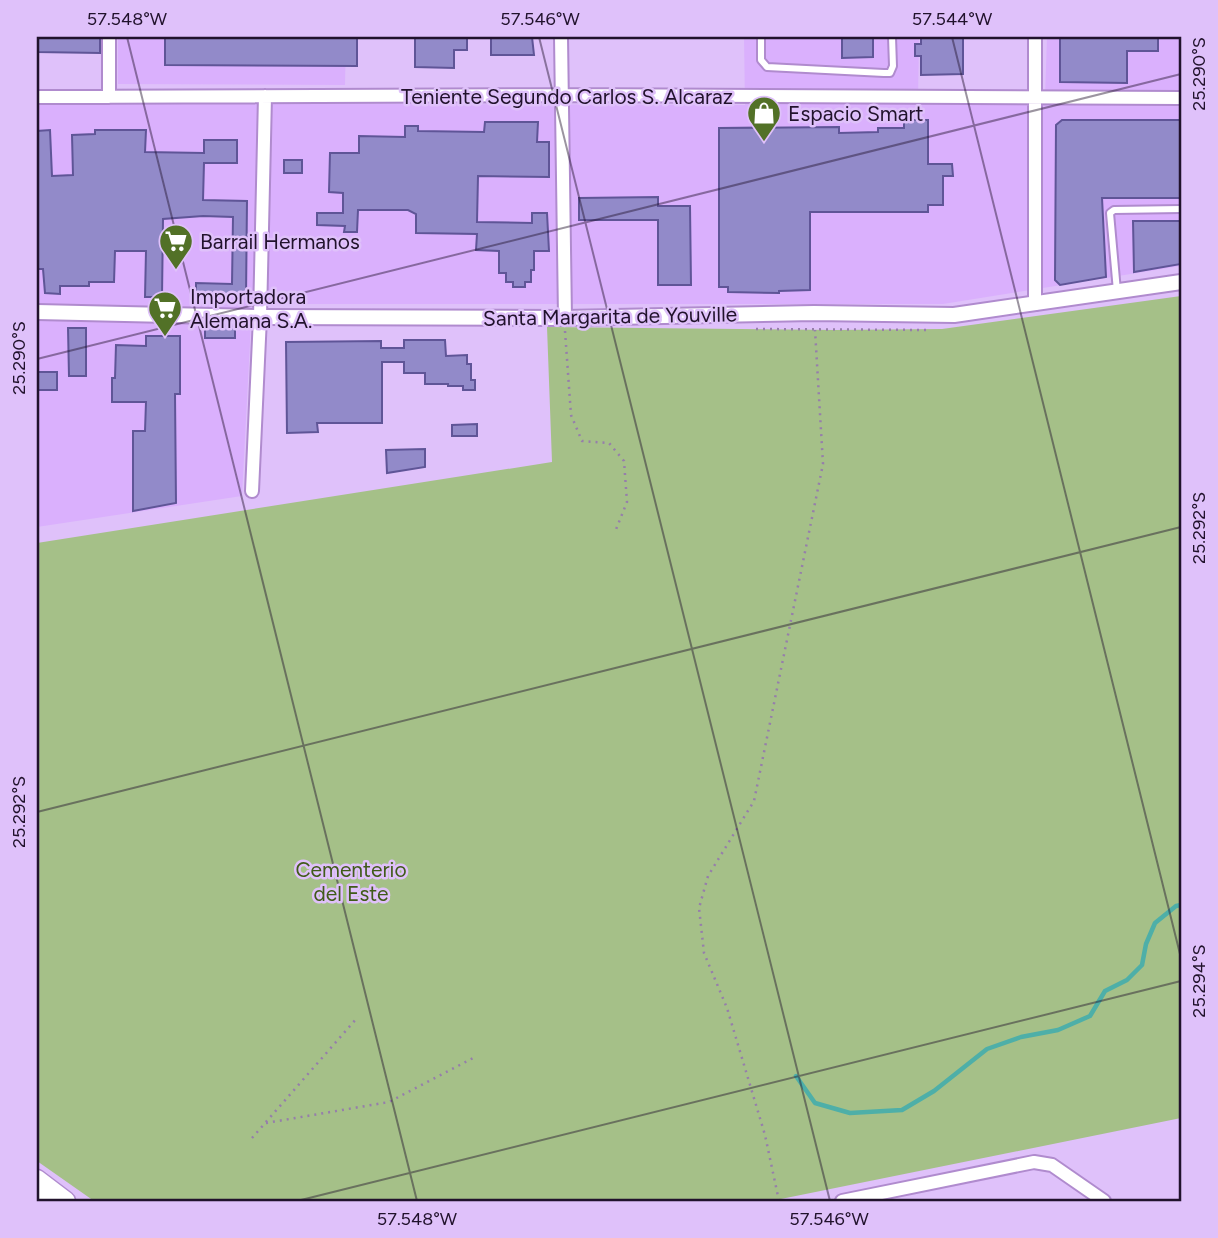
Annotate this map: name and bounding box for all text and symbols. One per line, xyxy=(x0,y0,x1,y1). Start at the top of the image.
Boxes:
text: 57.548°W xyxy=(87,8,168,30)
text: 57.546°W xyxy=(500,8,580,30)
text: 57.544°W xyxy=(912,8,993,30)
text: 25.290°S xyxy=(1188,37,1210,111)
street label: Teniente Segundo Carlos S. Alcaraz xyxy=(401,84,733,109)
shop icon: Espacio Smart xyxy=(745,94,783,143)
place label: Espacio Smart xyxy=(788,101,924,126)
supermarket icon: Barrail Hermanos xyxy=(157,222,195,271)
place label: Barrail Hermanos xyxy=(200,229,360,254)
place label: Importadora Alemana S.A. xyxy=(190,284,312,333)
supermarket icon: Importadora Alemana S.A. xyxy=(146,289,184,338)
street label: Santa Margarita de Youville xyxy=(483,301,737,331)
text: 25.290°S xyxy=(8,321,30,395)
text: 25.292°S xyxy=(1188,492,1210,564)
text: 25.292°S xyxy=(8,776,30,848)
park label: Cementerio del Este xyxy=(295,857,407,906)
text: 25.294°S xyxy=(1188,944,1210,1018)
text: 57.548°W xyxy=(377,1208,458,1230)
text: 57.546°W xyxy=(789,1208,869,1230)

